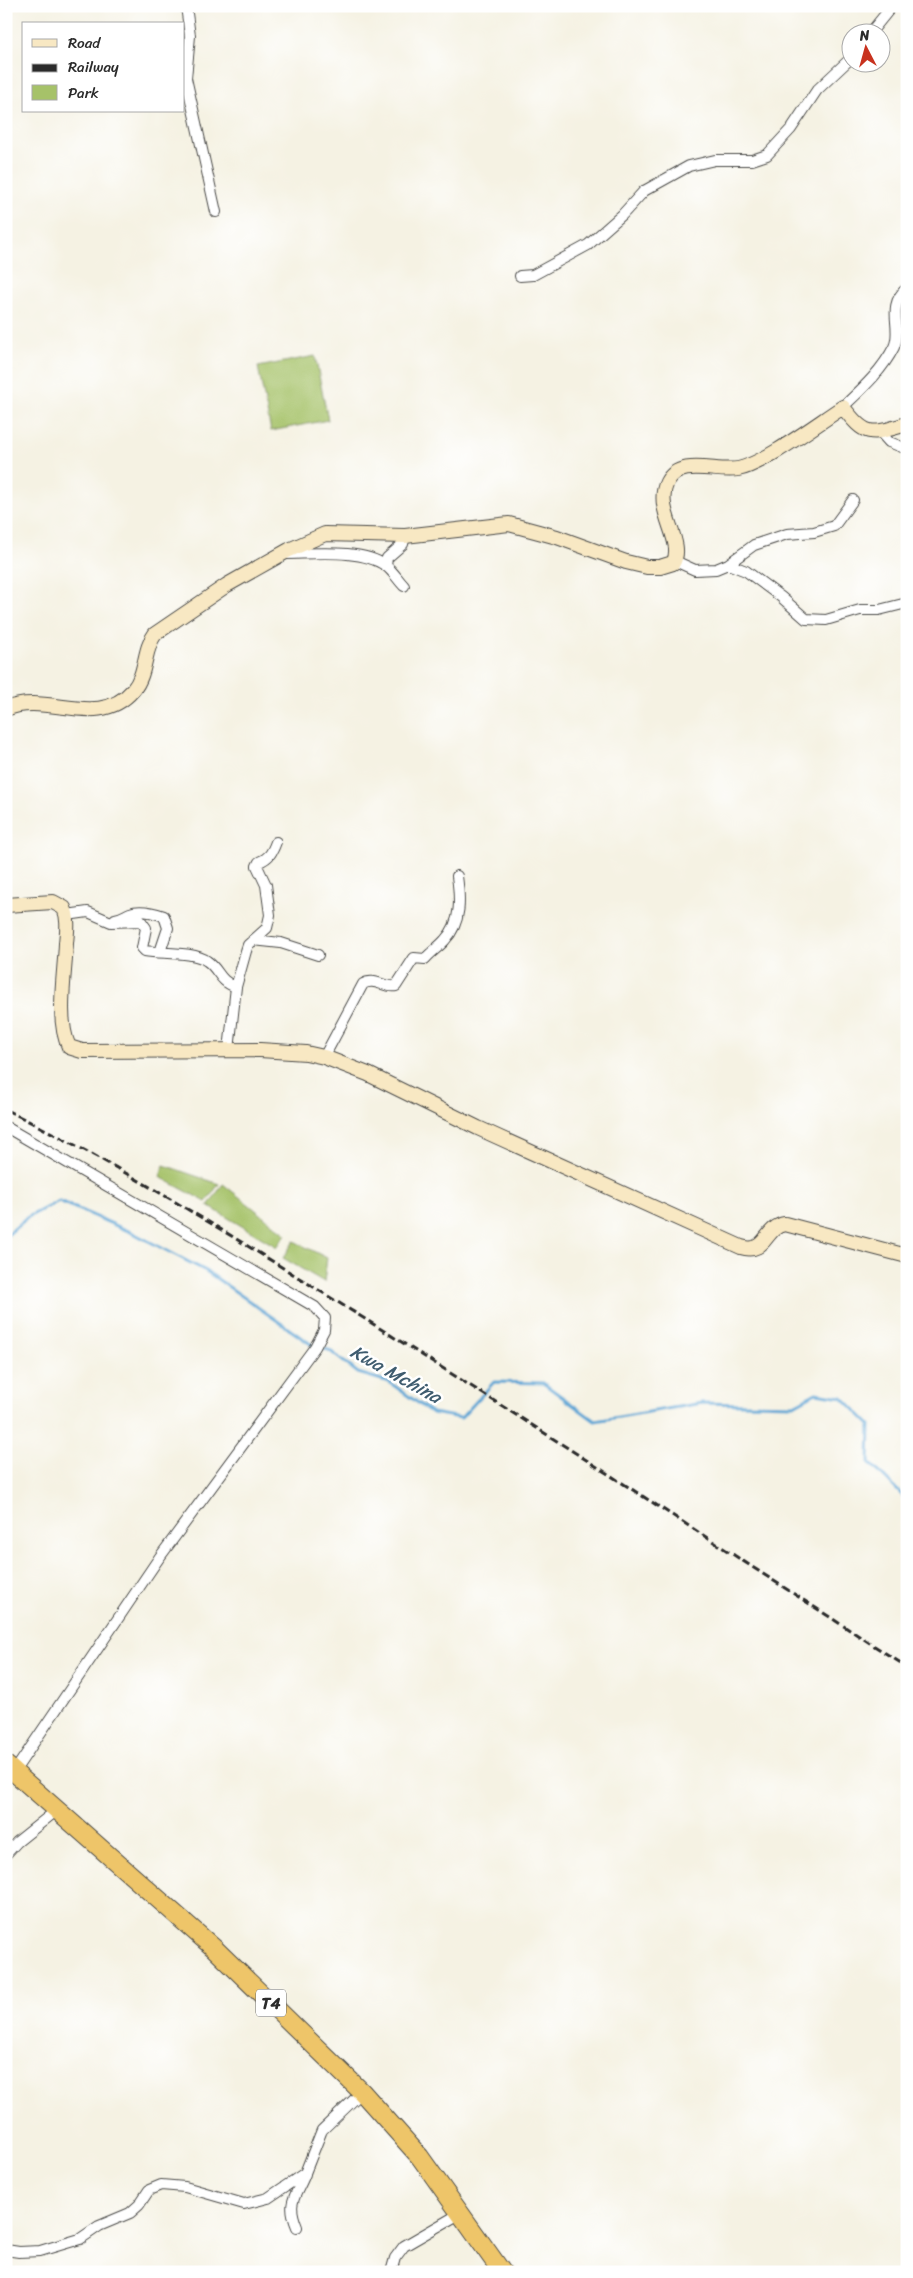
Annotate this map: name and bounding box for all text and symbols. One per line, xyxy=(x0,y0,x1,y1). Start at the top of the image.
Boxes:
legend xyxy=(22,22,185,112)
north arrow xyxy=(840,22,890,72)
text: N xyxy=(858,23,871,49)
text: Road xyxy=(68,30,101,56)
text: Railway xyxy=(68,54,119,80)
text: Park xyxy=(68,80,99,106)
water label: Kwa Mchina xyxy=(344,1335,449,1413)
road number: T4 xyxy=(256,1990,286,2016)

